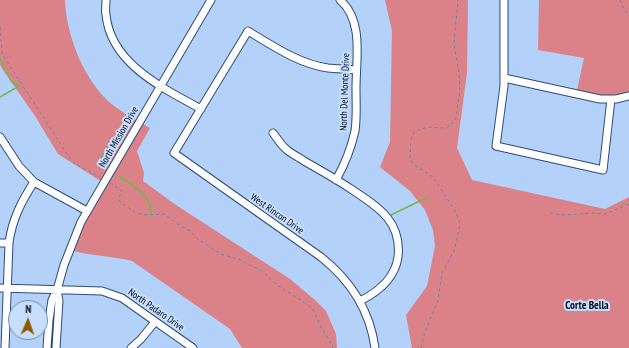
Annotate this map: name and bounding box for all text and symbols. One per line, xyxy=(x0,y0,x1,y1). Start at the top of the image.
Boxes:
street label: North Del Monte Drive xyxy=(338,53,352,131)
street label: North Mission Drive xyxy=(97,104,141,170)
street label: West Rincon Drive xyxy=(248,191,306,237)
street label: North Padaro Drive xyxy=(126,286,186,334)
district label: Corte Bella xyxy=(565,299,609,313)
north arrow xyxy=(8,300,48,340)
text: N xyxy=(25,302,32,316)

